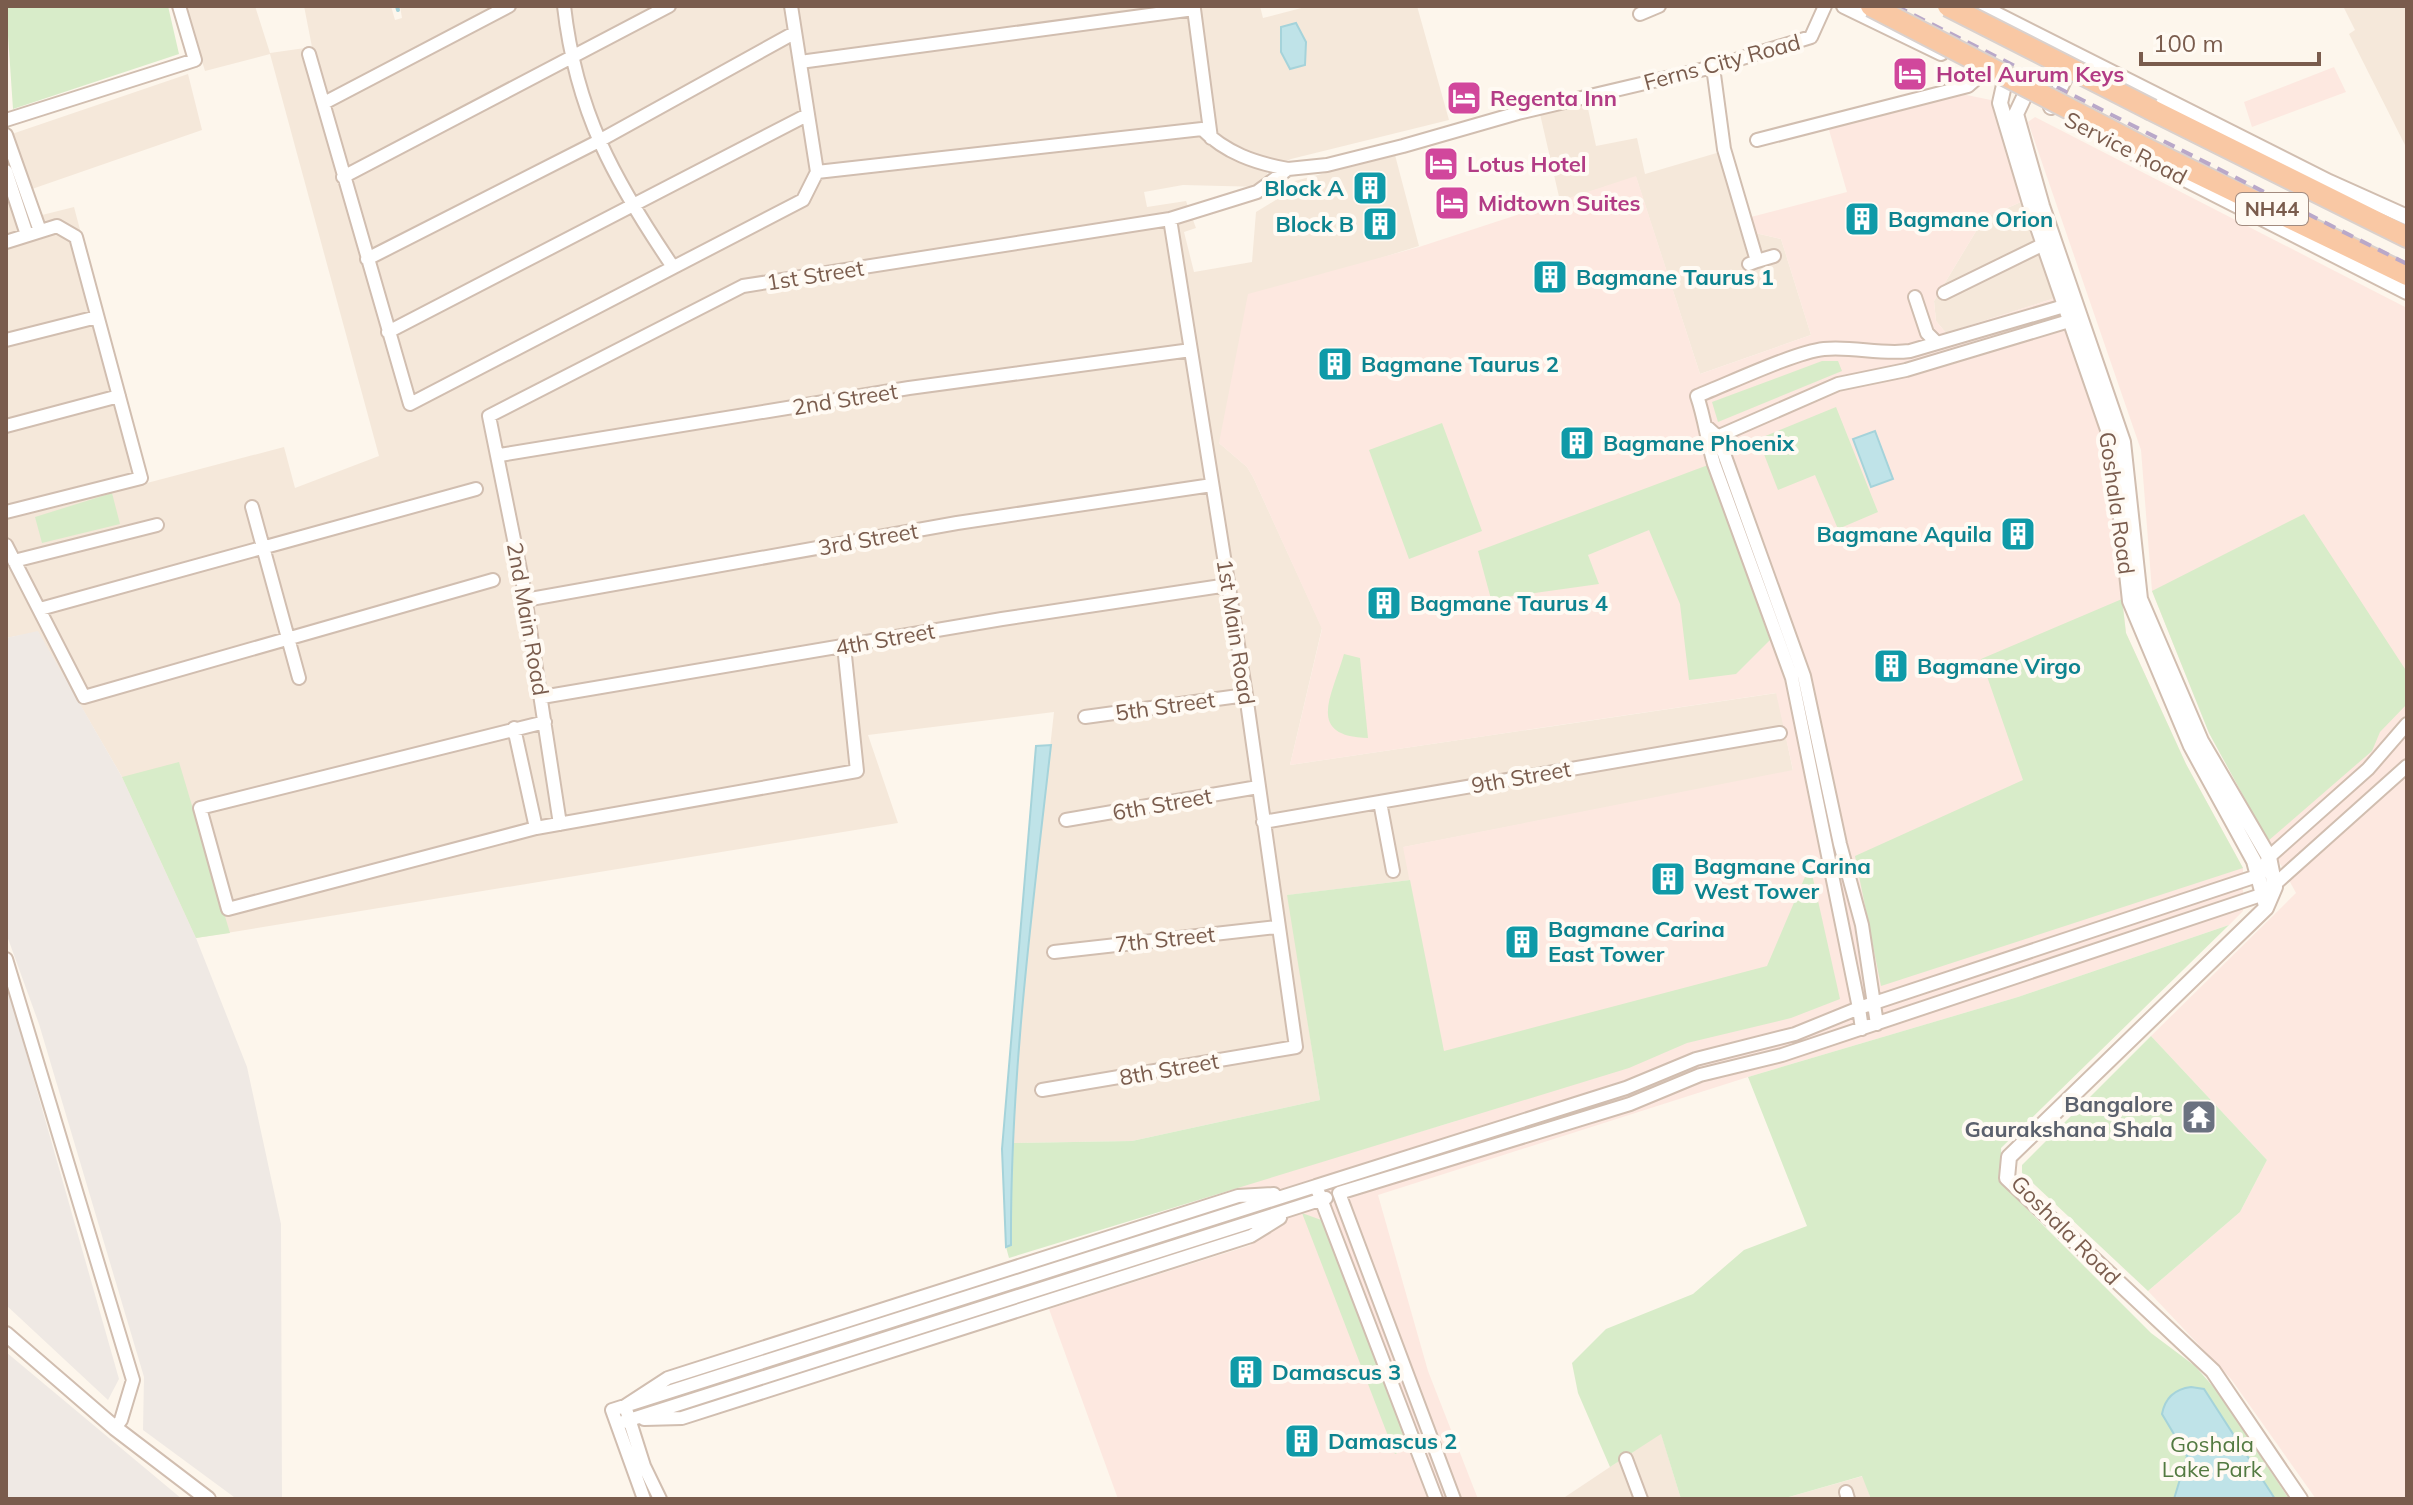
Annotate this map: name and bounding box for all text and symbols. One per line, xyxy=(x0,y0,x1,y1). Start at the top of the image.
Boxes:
scale bar xyxy=(2141,16,2319,66)
street label: Ferns City Road xyxy=(1641,28,1803,96)
text: 100 m xyxy=(2153,28,2224,58)
hotel icon: Hotel Aurum Keys xyxy=(1891,55,1929,93)
place label: Hotel Aurum Keys xyxy=(1936,60,2124,88)
hotel icon: Regenta Inn xyxy=(1445,79,1483,117)
place label: Regenta Inn xyxy=(1490,84,1617,112)
street label: Service Road xyxy=(2060,105,2192,191)
hotel icon: Lotus Hotel xyxy=(1422,145,1460,183)
place label: Lotus Hotel xyxy=(1467,150,1587,178)
building icon: Block A xyxy=(1351,169,1389,207)
place label: Block A xyxy=(1264,174,1344,202)
hotel icon: Midtown Suites xyxy=(1433,184,1471,222)
place label: Midtown Suites xyxy=(1478,189,1641,217)
road number: NH44 xyxy=(2236,193,2308,225)
building icon: Bagmane Orion xyxy=(1843,200,1881,238)
building icon: Block B xyxy=(1361,205,1399,243)
place label: Bagmane Orion xyxy=(1888,205,2053,233)
place label: Block B xyxy=(1276,210,1354,238)
street label: 1st Street xyxy=(764,253,866,297)
building icon: Bagmane Taurus 1 xyxy=(1531,258,1569,296)
place label: Bagmane Taurus 1 xyxy=(1576,263,1774,291)
building icon: Bagmane Taurus 2 xyxy=(1316,345,1354,383)
place label: Bagmane Taurus 2 xyxy=(1361,350,1559,378)
street label: 2nd Street xyxy=(791,377,900,421)
building icon: Bagmane Phoenix xyxy=(1558,424,1596,462)
place label: Bagmane Phoenix xyxy=(1603,429,1795,457)
street label: Goshala Road xyxy=(2093,430,2141,576)
building icon: Bagmane Aquila xyxy=(1999,515,2037,553)
street label: 3rd Street xyxy=(816,516,920,562)
place label: Bagmane Aquila xyxy=(1816,520,1992,548)
street label: 2nd Main Road xyxy=(501,540,555,698)
street label: 1st Main Road xyxy=(1211,557,1261,707)
building icon: Bagmane Taurus 4 xyxy=(1365,584,1403,622)
place label: Bagmane Taurus 4 xyxy=(1410,589,1608,617)
street label: 4th Street xyxy=(833,616,937,662)
building icon: Bagmane Virgo xyxy=(1872,647,1910,685)
place label: Bagmane Virgo xyxy=(1917,652,2081,680)
street label: 5th Street xyxy=(1113,685,1217,727)
street label: 9th Street xyxy=(1469,754,1573,800)
street label: 6th Street xyxy=(1110,781,1214,827)
place label: Bagmane Carina West Tower xyxy=(1694,852,1871,905)
building icon: Bagmane Carina West Tower xyxy=(1649,860,1687,898)
place label: Bagmane Carina East Tower xyxy=(1548,915,1725,968)
street label: 7th Street xyxy=(1114,920,1217,958)
building icon: Bagmane Carina East Tower xyxy=(1503,923,1541,961)
street label: 8th Street xyxy=(1117,1046,1221,1092)
place label: Bangalore Gaurakshana Shala xyxy=(1964,1090,2173,1143)
temple icon: Bangalore Gaurakshana Shala xyxy=(2180,1098,2218,1136)
street label: Goshala Road xyxy=(2005,1169,2127,1291)
building icon: Damascus 3 xyxy=(1227,1353,1265,1391)
place label: Damascus 3 xyxy=(1272,1358,1401,1386)
building icon: Damascus 2 xyxy=(1283,1422,1321,1460)
place label: Damascus 2 xyxy=(1328,1427,1457,1455)
park label: Goshala Lake Park xyxy=(2162,1430,2263,1483)

